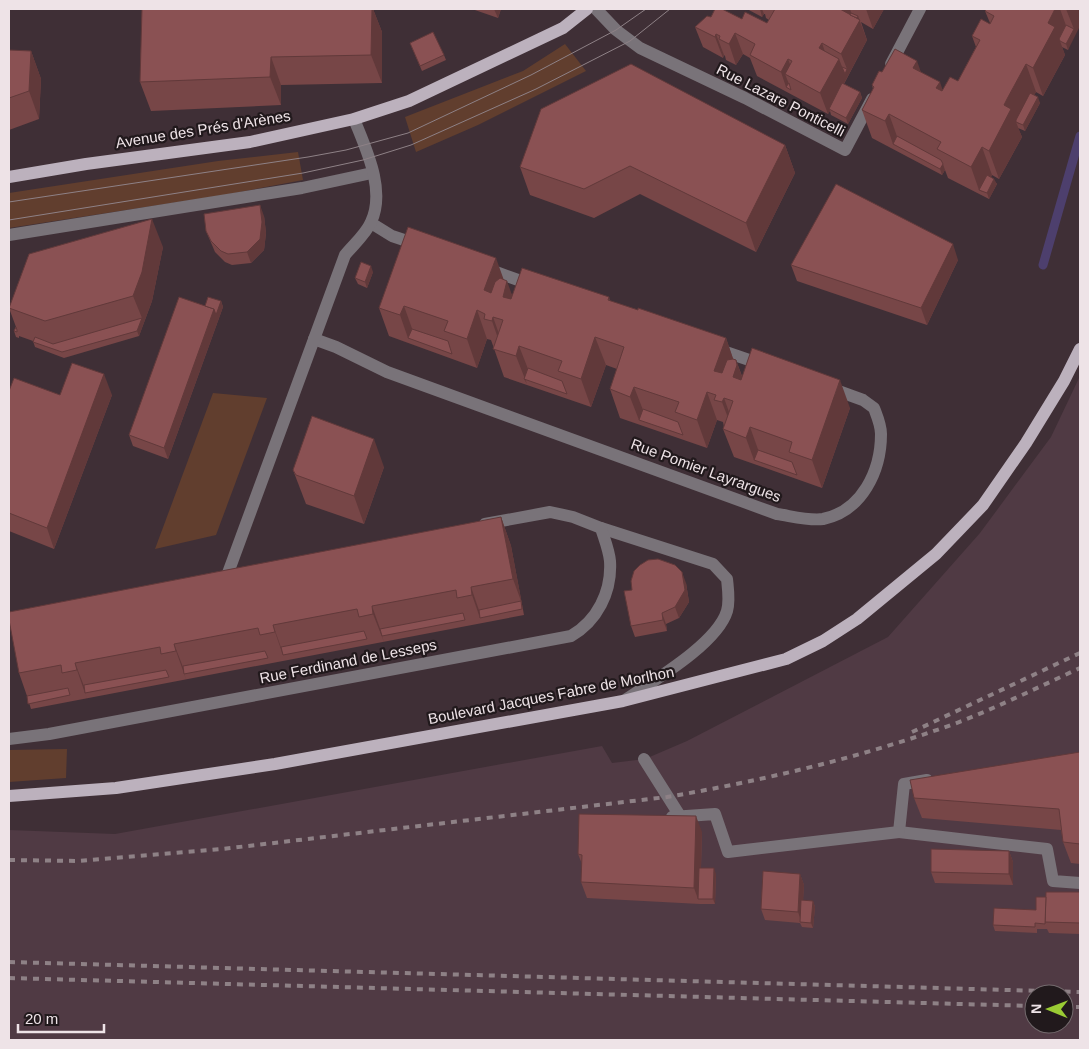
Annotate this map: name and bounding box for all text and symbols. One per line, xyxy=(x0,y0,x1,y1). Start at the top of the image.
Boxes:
street label: Rue Lazare Ponticelli xyxy=(714,60,848,140)
street label: Avenue des Prés d'Arènes xyxy=(114,107,292,151)
street label: Rue Pomier Layrargues xyxy=(629,435,783,505)
street label: Rue Ferdinand de Lesseps xyxy=(258,635,438,687)
street label: Boulevard Jacques Fabre de Morlhon xyxy=(427,663,675,727)
north arrow xyxy=(1024,984,1074,1034)
scale bar xyxy=(18,1002,104,1034)
text: N xyxy=(1028,1004,1044,1014)
text: 20 m xyxy=(25,1010,58,1027)

